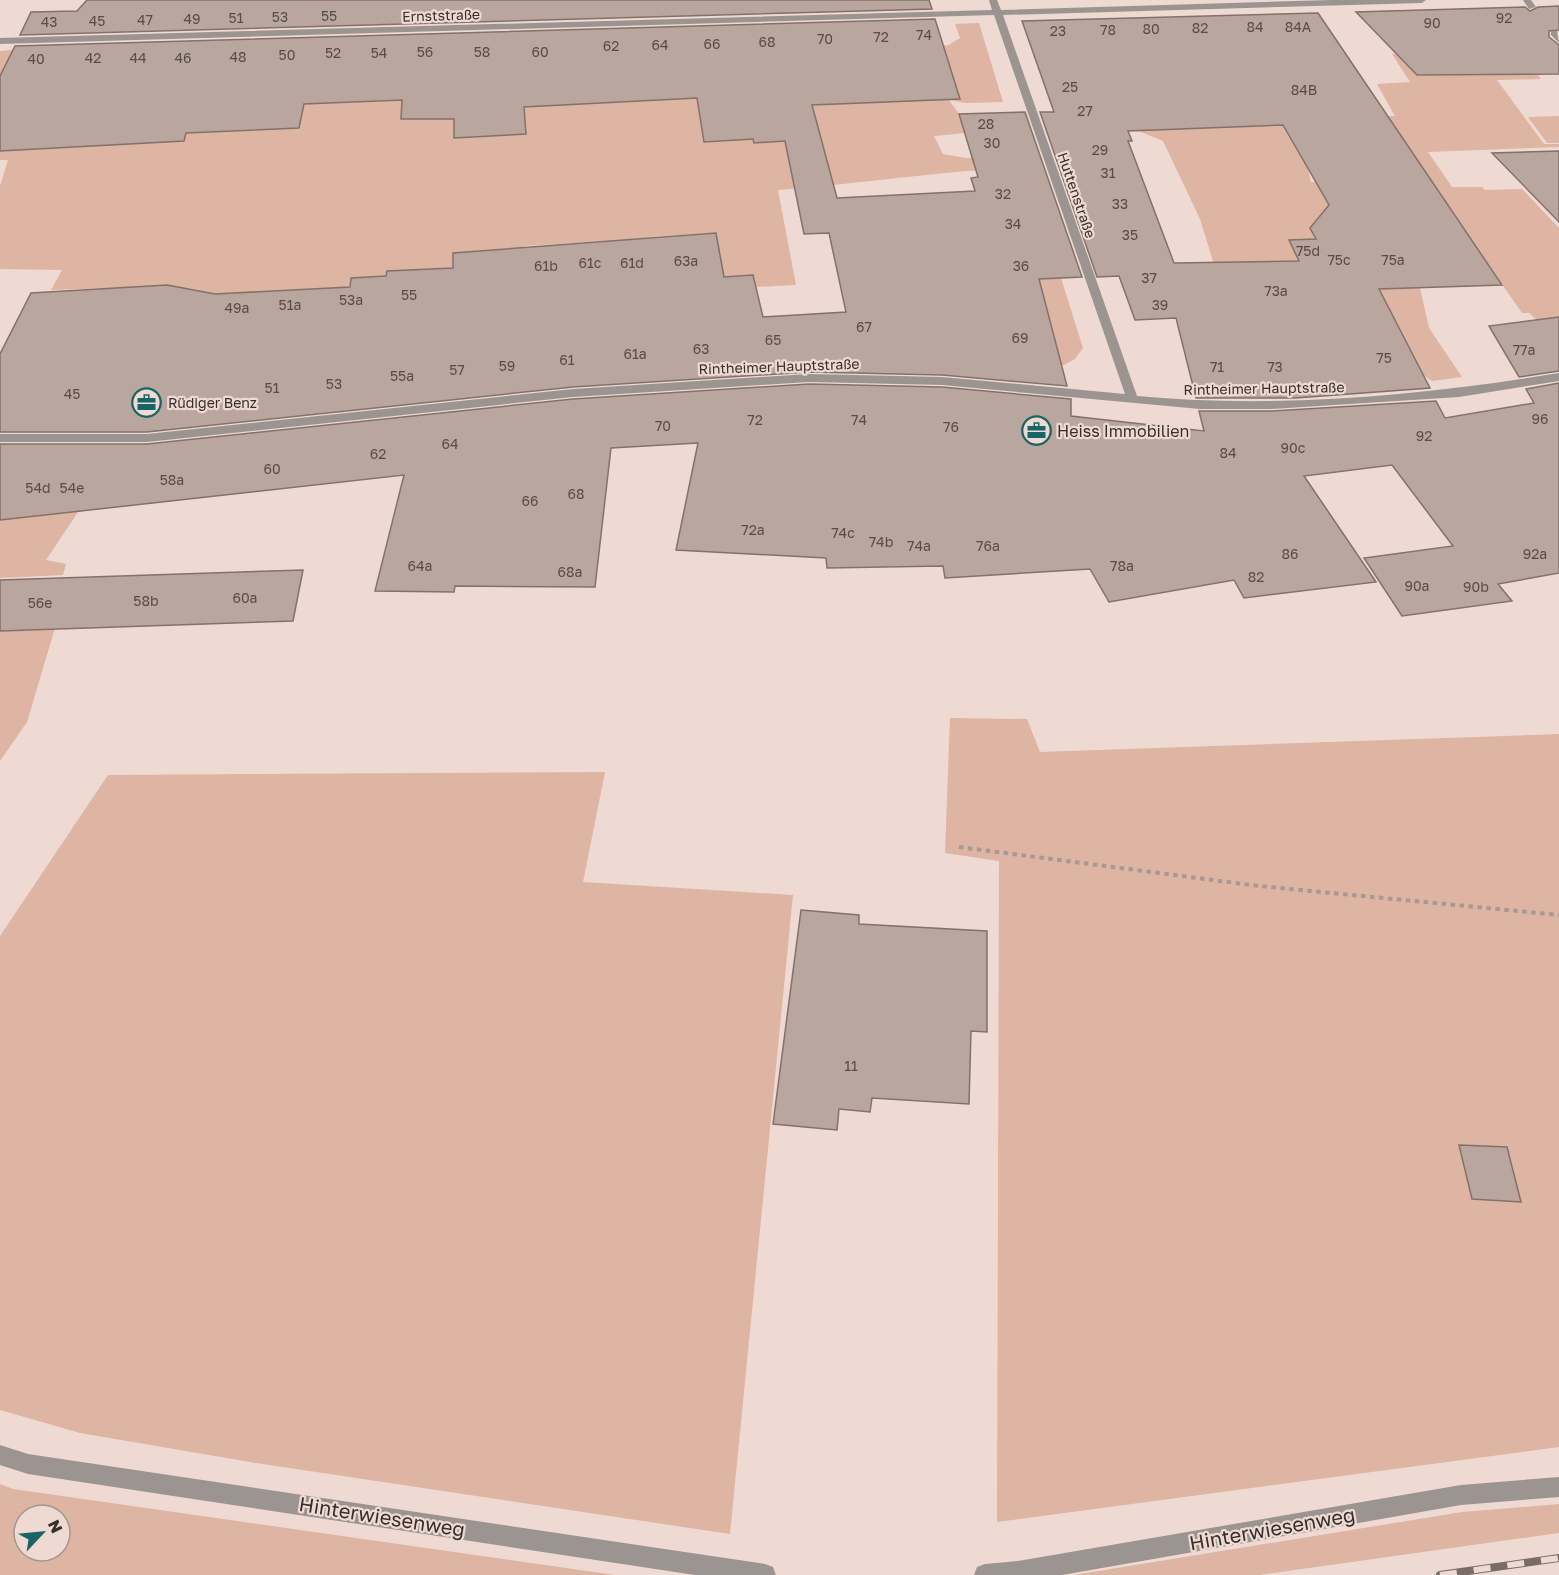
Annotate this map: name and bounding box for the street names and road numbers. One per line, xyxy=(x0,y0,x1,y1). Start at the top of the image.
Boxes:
street label: Ernststraße xyxy=(402,5,480,25)
street label: Huttenstraße xyxy=(1054,150,1100,240)
street label: Rintheimer Hauptstraße xyxy=(698,355,860,377)
street label: Rintheimer Hauptstraße xyxy=(1183,378,1345,398)
street label: Hinterwiesenweg xyxy=(297,1491,467,1541)
street label: Hinterwiesenweg xyxy=(1187,1502,1357,1554)

